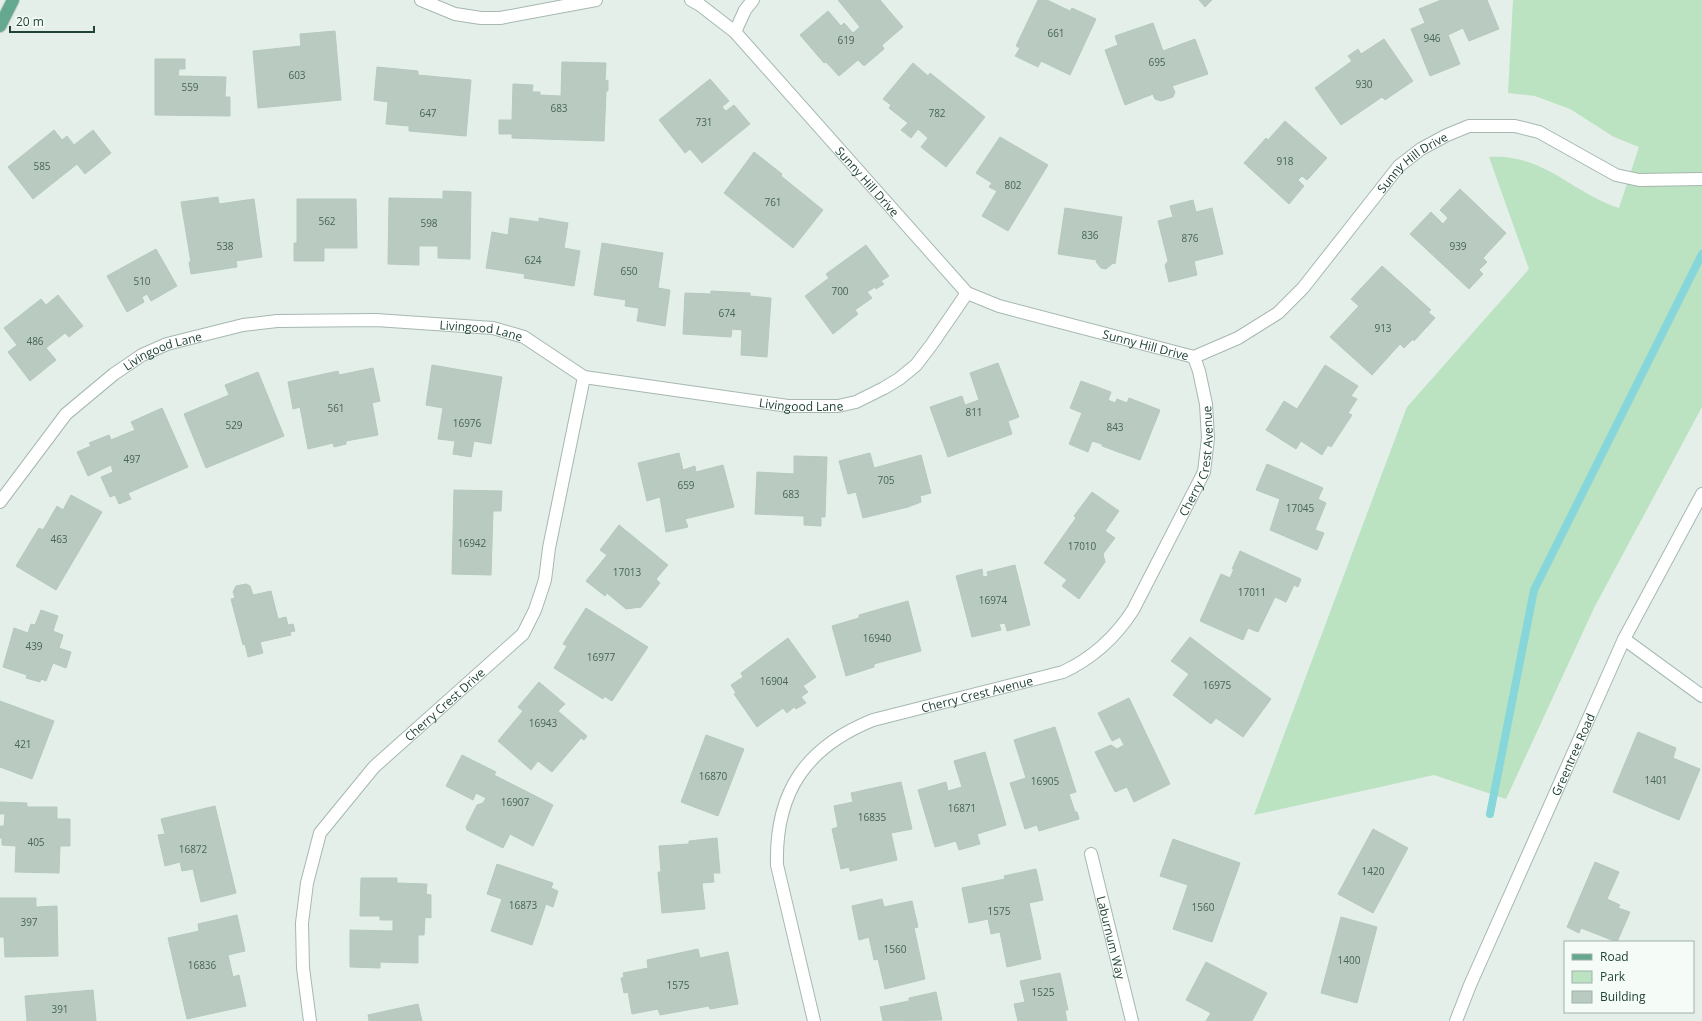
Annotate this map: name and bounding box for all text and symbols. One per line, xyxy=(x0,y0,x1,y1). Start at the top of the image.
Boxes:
scale bar xyxy=(10,8,94,34)
text: 20 m xyxy=(16,13,44,30)
house number: 661 xyxy=(1047,26,1065,40)
house number: 946 xyxy=(1423,31,1441,45)
house number: 619 xyxy=(837,33,855,47)
house number: 695 xyxy=(1148,55,1166,69)
house number: 603 xyxy=(288,68,306,82)
house number: 930 xyxy=(1355,77,1373,91)
house number: 559 xyxy=(181,80,199,94)
house number: 683 xyxy=(550,101,568,115)
house number: 647 xyxy=(419,106,437,120)
house number: 782 xyxy=(928,106,946,120)
house number: 731 xyxy=(695,115,713,129)
street label: Sunny Hill Drive xyxy=(1373,128,1451,196)
street label: Sunny Hill Drive xyxy=(832,142,903,220)
house number: 918 xyxy=(1276,154,1294,168)
house number: 585 xyxy=(33,159,51,173)
house number: 802 xyxy=(1004,178,1022,192)
house number: 761 xyxy=(764,195,782,209)
house number: 562 xyxy=(318,214,336,228)
house number: 598 xyxy=(420,216,438,230)
house number: 836 xyxy=(1081,228,1099,242)
house number: 876 xyxy=(1181,231,1199,245)
house number: 538 xyxy=(216,239,234,253)
house number: 939 xyxy=(1449,239,1467,253)
house number: 624 xyxy=(524,253,542,267)
house number: 650 xyxy=(620,264,638,278)
house number: 510 xyxy=(133,274,151,288)
house number: 700 xyxy=(831,284,849,298)
house number: 674 xyxy=(718,306,736,320)
street label: Livingood Lane xyxy=(439,316,525,345)
house number: 913 xyxy=(1374,321,1392,335)
street label: Sunny Hill Drive xyxy=(1101,325,1191,364)
street label: Livingood Lane xyxy=(120,327,204,374)
house number: 486 xyxy=(26,334,44,348)
street label: Livingood Lane xyxy=(758,394,845,415)
house number: 561 xyxy=(327,401,345,415)
house number: 811 xyxy=(965,405,983,419)
street label: Cherry Crest Avenue xyxy=(1174,405,1217,519)
house number: 16976 xyxy=(453,416,482,430)
house number: 529 xyxy=(225,418,243,432)
house number: 843 xyxy=(1106,420,1124,434)
house number: 497 xyxy=(123,452,141,466)
house number: 705 xyxy=(877,473,895,487)
house number: 659 xyxy=(677,478,695,492)
house number: 683 xyxy=(782,487,800,501)
house number: 17045 xyxy=(1286,501,1315,515)
house number: 463 xyxy=(50,532,68,546)
house number: 16942 xyxy=(458,536,487,550)
house number: 17010 xyxy=(1068,539,1097,553)
house number: 17013 xyxy=(613,565,642,579)
house number: 17011 xyxy=(1238,585,1266,599)
house number: 16974 xyxy=(979,593,1008,607)
house number: 16940 xyxy=(863,631,892,645)
house number: 439 xyxy=(25,639,43,653)
house number: 16977 xyxy=(587,650,616,664)
street label: Cherry Crest Drive xyxy=(400,664,488,745)
street label: Cherry Crest Avenue xyxy=(919,671,1035,716)
house number: 16904 xyxy=(760,674,789,688)
house number: 16975 xyxy=(1203,678,1232,692)
street label: Greentree Road xyxy=(1547,710,1598,799)
house number: 16943 xyxy=(529,716,558,730)
house number: 421 xyxy=(14,737,32,751)
house number: 16870 xyxy=(699,769,728,783)
house number: 1401 xyxy=(1645,773,1667,787)
house number: 16905 xyxy=(1031,774,1060,788)
house number: 16907 xyxy=(501,795,530,809)
house number: 16871 xyxy=(948,801,976,815)
house number: 16835 xyxy=(858,810,887,824)
house number: 405 xyxy=(27,835,45,849)
house number: 16872 xyxy=(179,842,208,856)
house number: 1420 xyxy=(1362,864,1385,878)
street label: Laburnum Way xyxy=(1093,894,1130,982)
house number: 16873 xyxy=(509,898,538,912)
house number: 1560 xyxy=(1192,900,1215,914)
house number: 1575 xyxy=(988,904,1011,918)
house number: 397 xyxy=(20,915,38,929)
legend xyxy=(1564,941,1694,1013)
house number: 1560 xyxy=(884,942,907,956)
text: Road xyxy=(1600,948,1629,965)
house number: 1400 xyxy=(1338,953,1361,967)
house number: 16836 xyxy=(188,958,217,972)
text: Park xyxy=(1600,968,1626,985)
house number: 1575 xyxy=(667,978,690,992)
house number: 1525 xyxy=(1032,985,1055,999)
text: Building xyxy=(1600,988,1646,1005)
house number: 391 xyxy=(51,1002,69,1016)

